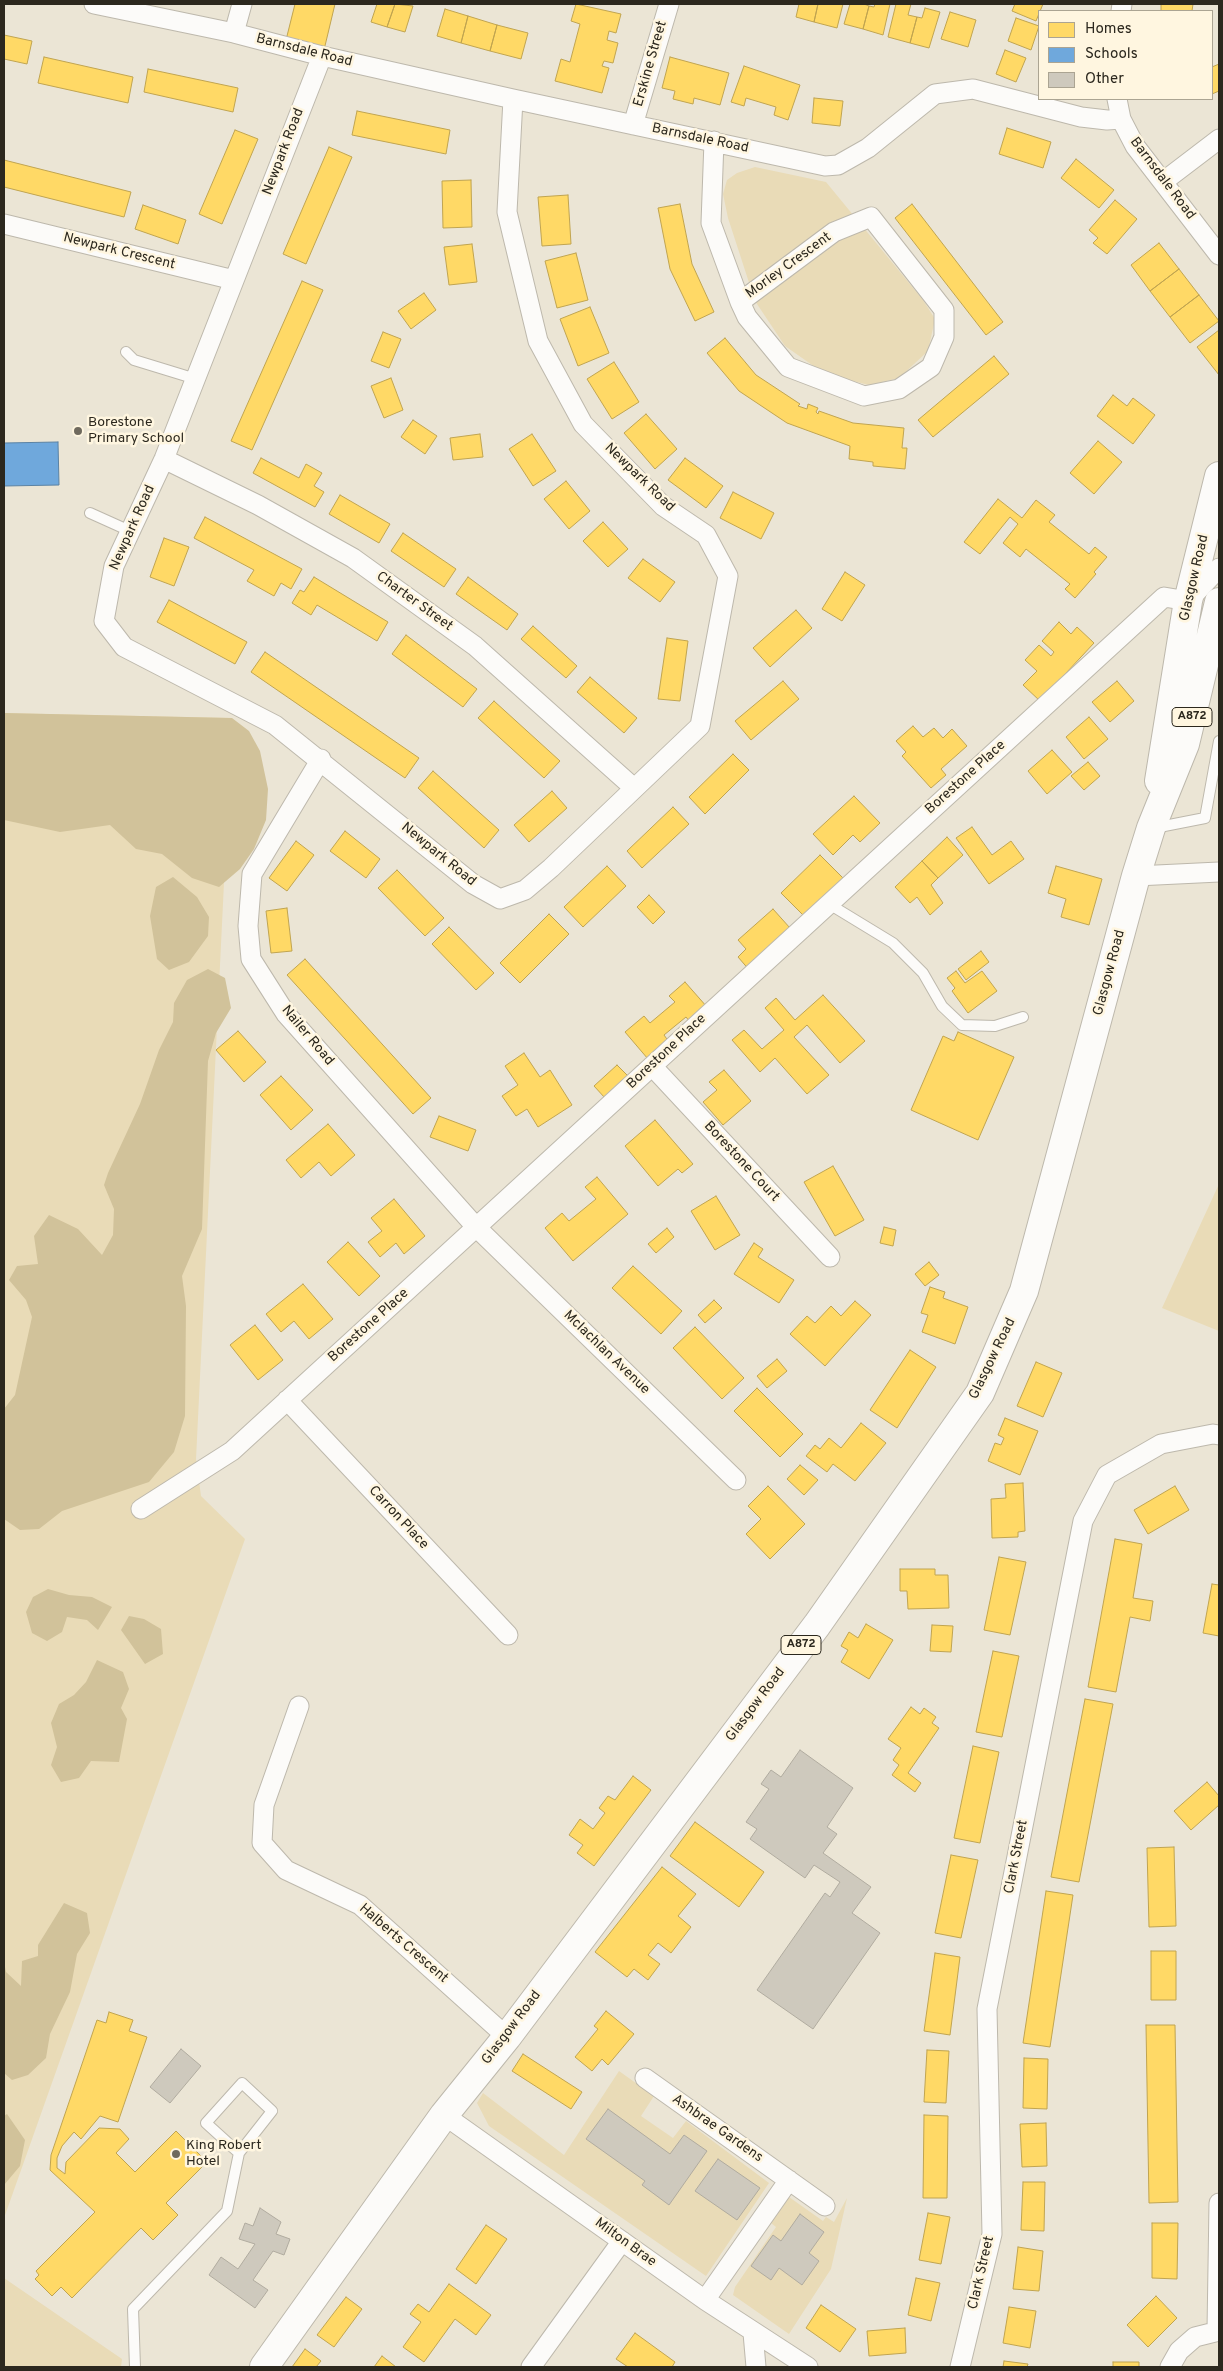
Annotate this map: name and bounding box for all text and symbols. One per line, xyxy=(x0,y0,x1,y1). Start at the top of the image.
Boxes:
legend xyxy=(1038,10,1213,100)
street label: Erskine Street xyxy=(631,19,671,109)
text: Homes xyxy=(1085,20,1132,39)
street label: Barnsdale Road xyxy=(254,31,354,71)
text: Schools xyxy=(1085,45,1138,64)
text: Other xyxy=(1085,70,1124,89)
street label: Newpark Road xyxy=(260,106,308,198)
street label: Barnsdale Road xyxy=(650,121,750,157)
street label: Barnsdale Road xyxy=(1126,135,1198,223)
street label: Morley Crescent xyxy=(743,229,835,303)
street label: Newpark Crescent xyxy=(61,230,177,274)
place label: Borestone Primary School xyxy=(88,415,184,448)
marker: Borestone Primary School xyxy=(72,425,84,437)
street label: Newpark Road xyxy=(600,440,678,516)
street label: Newpark Road xyxy=(107,483,159,573)
street label: Glasgow Road xyxy=(1177,533,1213,623)
street label: Charter Street xyxy=(373,569,455,635)
road number: A872 xyxy=(1172,708,1212,726)
street label: Borestone Place xyxy=(922,737,1010,819)
street label: Newpark Road xyxy=(397,820,479,890)
street label: Glasgow Road xyxy=(1090,928,1130,1018)
street label: Nailer Road xyxy=(277,1003,337,1069)
street label: Borestone Place xyxy=(624,1011,710,1093)
street label: Borestone Court xyxy=(700,1118,782,1206)
street label: Borestone Place xyxy=(325,1285,413,1367)
street label: Mclachlan Avenue xyxy=(559,1308,653,1398)
street label: Glasgow Road xyxy=(966,1316,1020,1402)
street label: Carron Place xyxy=(364,1483,432,1553)
road number: A872 xyxy=(781,1636,821,1654)
street label: Glasgow Road xyxy=(723,1665,789,1745)
street label: Clark Street xyxy=(1002,1819,1032,1895)
street label: Halberts Crescent xyxy=(355,1901,451,1987)
street label: Glasgow Road xyxy=(479,1988,545,2068)
street label: Ashbrae Gardens xyxy=(668,2091,766,2167)
place label: King Robert Hotel xyxy=(186,2138,262,2170)
marker: King Robert Hotel xyxy=(170,2148,182,2160)
street label: Milton Brae xyxy=(591,2215,659,2271)
street label: Clark Street xyxy=(965,2235,999,2311)

